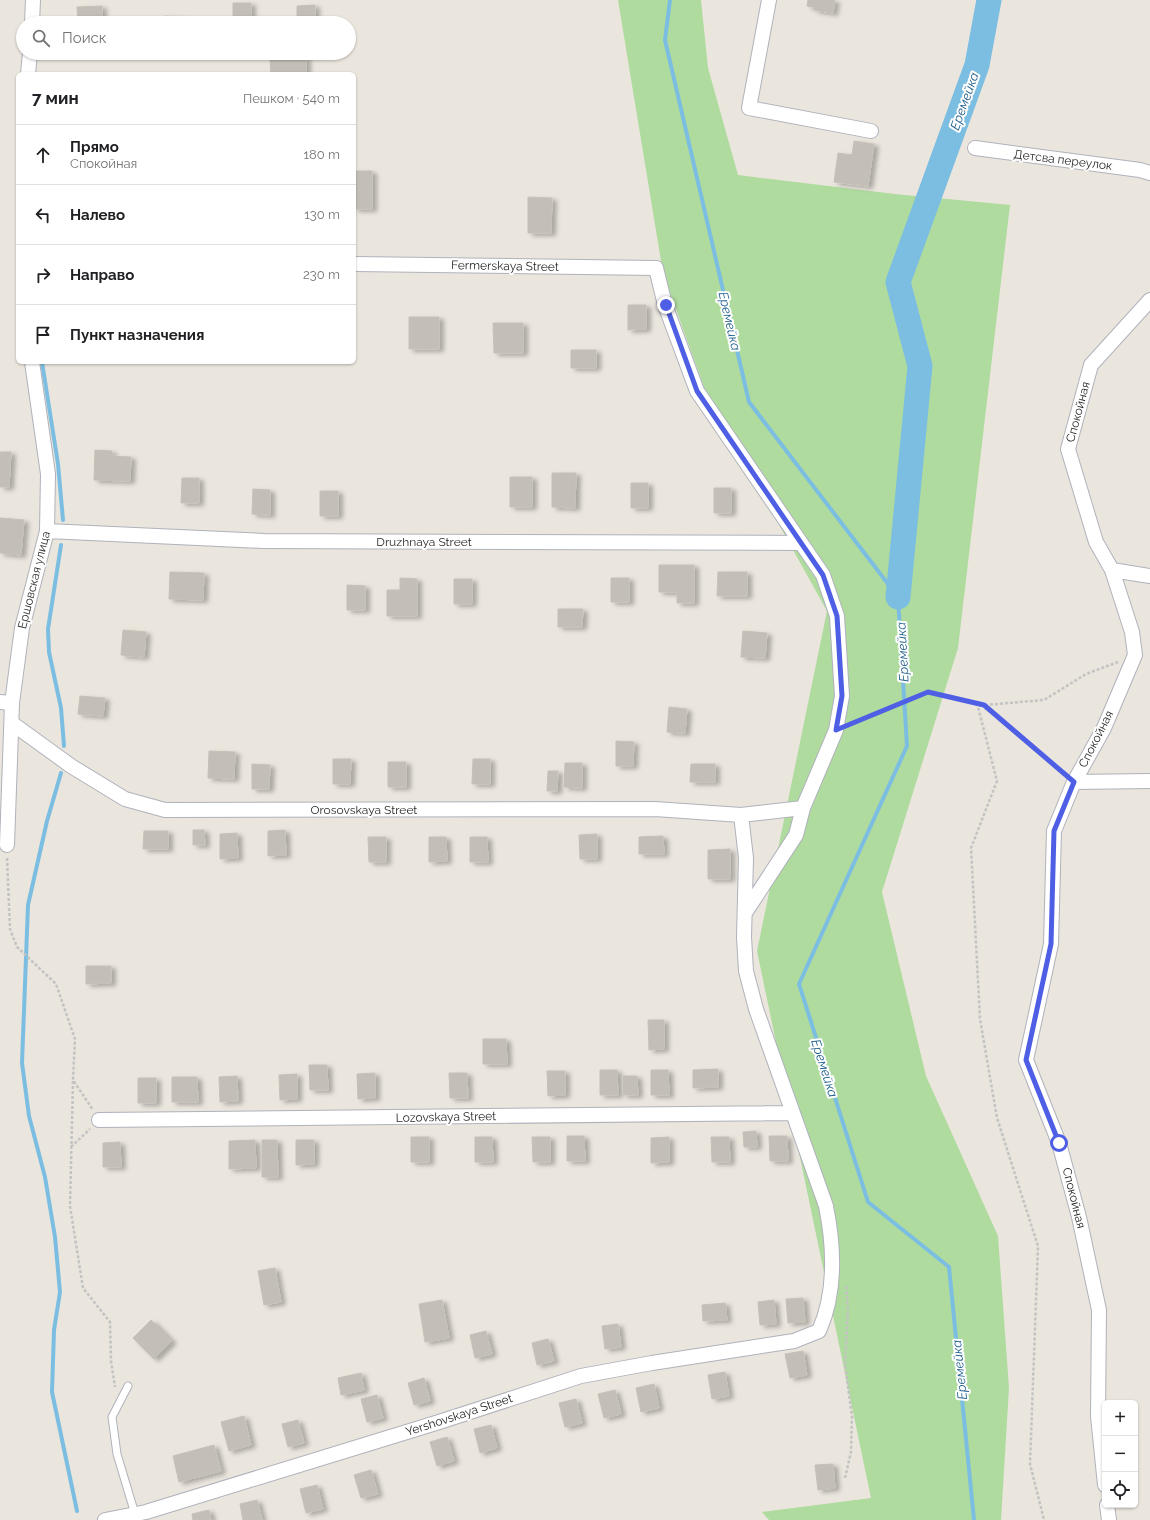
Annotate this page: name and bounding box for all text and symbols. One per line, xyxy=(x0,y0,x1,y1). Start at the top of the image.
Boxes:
search box xyxy=(16,16,356,60)
icon: search xyxy=(30,27,52,49)
text: Поиск xyxy=(62,29,107,47)
water label: Еремейка xyxy=(947,70,982,132)
text: 7 мин xyxy=(32,88,79,108)
text: Пешком · 540 m xyxy=(243,91,340,106)
text: Прямо xyxy=(70,138,119,156)
icon: ahead xyxy=(32,144,54,166)
text: 180 m xyxy=(304,147,340,162)
street label: Детсва переулок xyxy=(1013,147,1113,173)
text: Спокойная xyxy=(70,156,137,171)
icon: left xyxy=(32,204,54,226)
text: Налево xyxy=(70,206,125,224)
text: 130 m xyxy=(304,207,340,222)
street label: Fermerskaya Street xyxy=(451,258,559,274)
icon: right xyxy=(32,264,54,286)
text: Направо xyxy=(70,266,134,284)
text: 230 m xyxy=(303,267,340,282)
water label: Еремейка xyxy=(715,290,744,352)
route end xyxy=(657,296,675,314)
icon: arrive xyxy=(32,324,54,346)
text: Пункт назначения xyxy=(70,326,204,344)
street label: Спокойная xyxy=(1063,380,1093,444)
street label: Ершовская улица xyxy=(15,530,53,630)
street label: Druzhnaya Street xyxy=(376,535,472,549)
water label: Еремейка xyxy=(893,621,912,682)
street label: Спокойная xyxy=(1076,708,1116,770)
street label: Orosovskaya Street xyxy=(311,803,417,817)
water label: Еремейка xyxy=(808,1037,841,1099)
street label: Lozovskaya Street xyxy=(396,1109,496,1125)
route start xyxy=(1050,1134,1068,1152)
street label: Спокойная xyxy=(1060,1166,1088,1230)
water label: Еремейка xyxy=(949,1339,970,1401)
street label: Yershovskaya Street xyxy=(404,1391,514,1439)
map controls xyxy=(1102,1400,1138,1508)
button: + xyxy=(1102,1400,1138,1436)
button: − xyxy=(1102,1436,1138,1472)
button: locate xyxy=(1102,1472,1138,1508)

